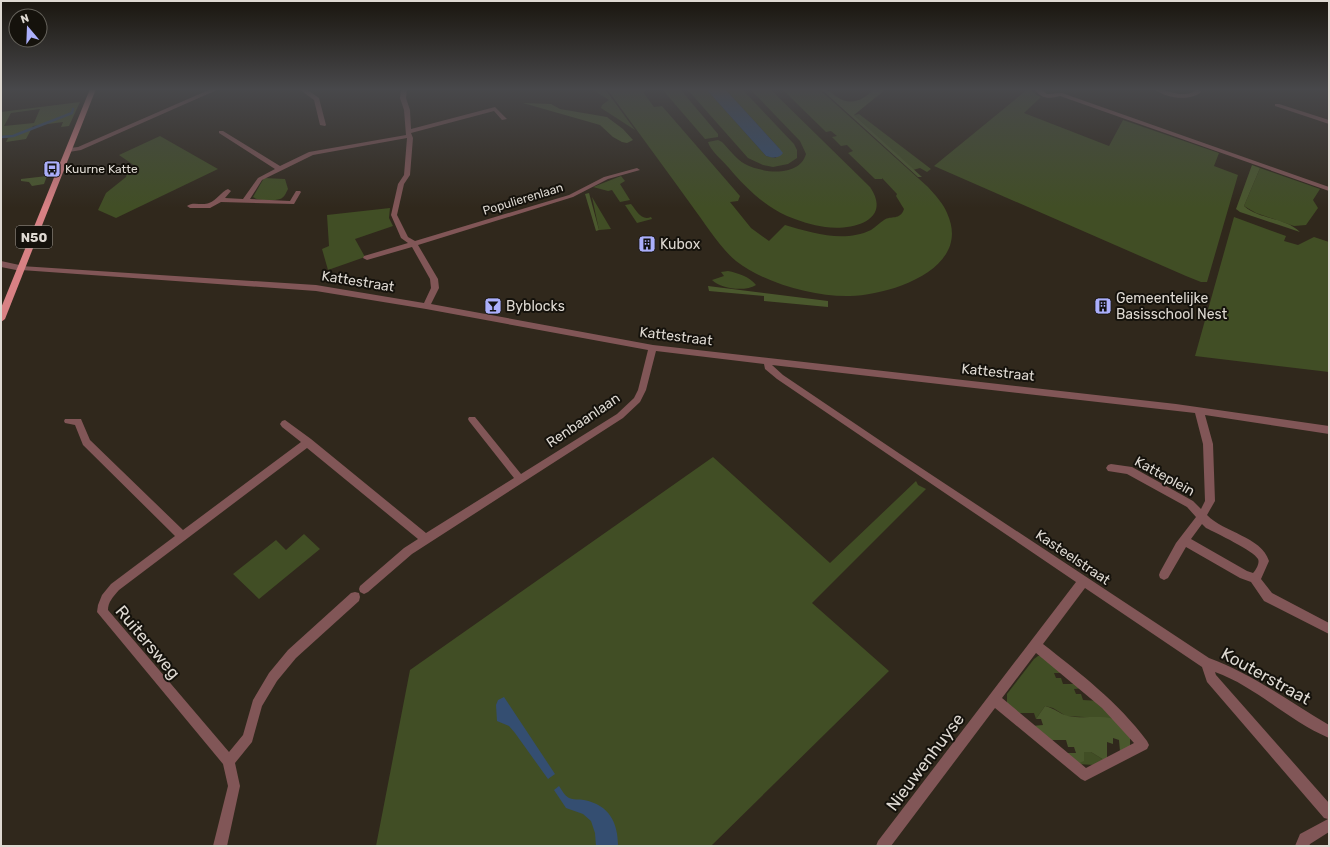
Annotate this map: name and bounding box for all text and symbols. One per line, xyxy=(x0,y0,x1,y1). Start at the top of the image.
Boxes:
north arrow xyxy=(8,8,48,48)
text: N xyxy=(19,12,31,26)
bus stop icon: Kuurne Katte xyxy=(42,159,62,179)
place label: Kuurne Katte xyxy=(65,162,138,176)
street label: Populierenlaan xyxy=(481,180,565,218)
road number: N50 xyxy=(16,226,52,248)
building icon: Kubox xyxy=(637,234,657,254)
place label: Kubox xyxy=(660,236,701,253)
street label: Kattestraat xyxy=(320,267,396,296)
place label: Gemeentelijke Basisschool Nest xyxy=(1116,290,1228,323)
bar icon: Byblocks xyxy=(483,296,503,316)
building icon: Gemeentelijke Basisschool Nest xyxy=(1093,296,1113,316)
place label: Byblocks xyxy=(506,298,565,315)
street label: Kattestraat xyxy=(638,324,714,349)
street label: Kattestraat xyxy=(961,360,1036,385)
street label: Renbaanlaan xyxy=(543,390,623,451)
street label: Katteplein xyxy=(1132,453,1198,500)
street label: Kasteelstraat xyxy=(1032,526,1114,589)
street label: Ruitersweg xyxy=(112,601,184,683)
street label: Kouterstraat xyxy=(1218,643,1315,709)
street label: Nieuwenhuyse xyxy=(882,709,968,815)

